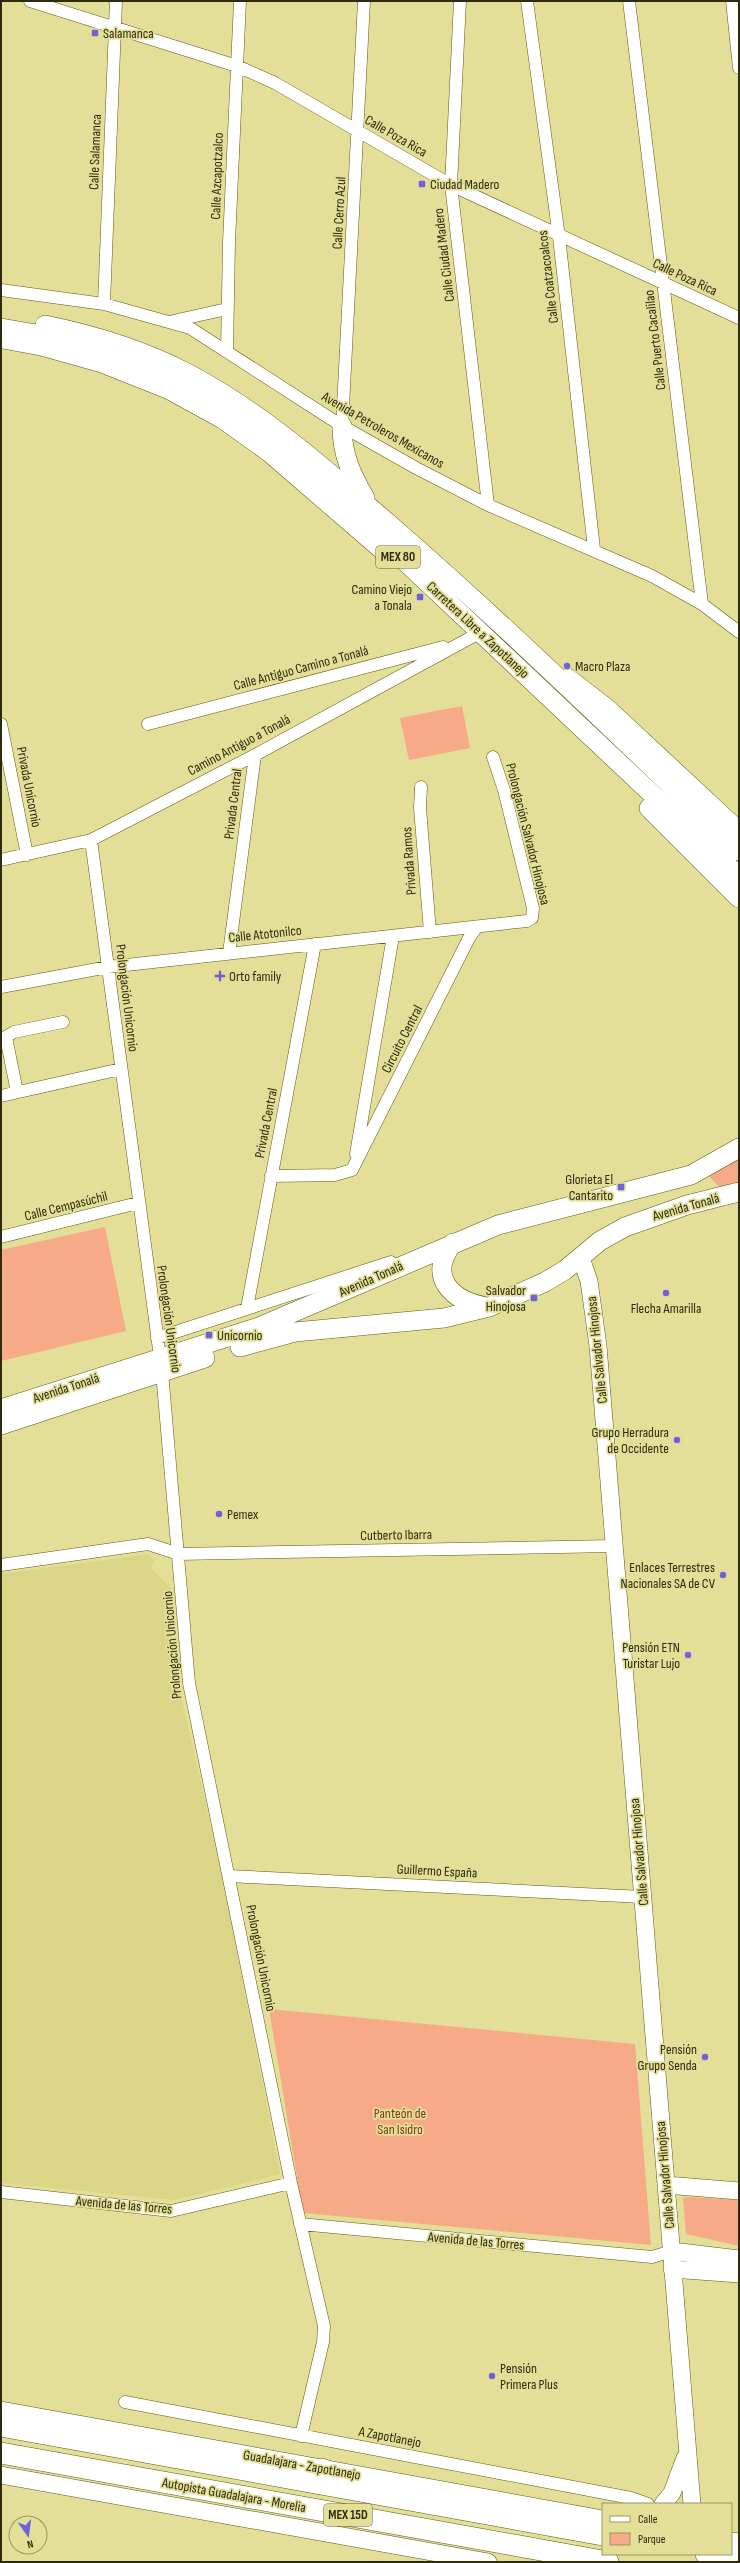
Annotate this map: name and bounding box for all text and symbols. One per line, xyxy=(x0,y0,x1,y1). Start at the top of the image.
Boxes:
place label: Salamanca xyxy=(103,25,154,42)
marker: Salamanca xyxy=(90,28,100,38)
street label: Calle Poza Rica xyxy=(362,111,430,161)
street label: Calle Salamanca xyxy=(85,114,105,190)
street label: Calle Azcapotzalco xyxy=(207,132,227,220)
street label: Calle Cerro Azul xyxy=(329,176,349,250)
place label: Ciudad Madero xyxy=(430,176,500,193)
marker: Ciudad Madero xyxy=(417,179,427,189)
street label: Calle Ciudad Madero xyxy=(430,207,458,303)
street label: Calle Coatzacoalcos xyxy=(534,230,562,324)
street label: Calle Poza Rica xyxy=(650,255,720,299)
street label: Calle Puerto Cacalilao xyxy=(640,289,670,391)
street label: Avenida Petroleros Mexicanos xyxy=(318,387,447,472)
road number: MEX 80 xyxy=(376,546,420,568)
street label: Carretera Libre a Zapotlanejo xyxy=(423,578,533,682)
place label: Camino Viejo a Tonala xyxy=(352,581,412,614)
marker: Camino Viejo a Tonala xyxy=(415,592,425,602)
street label: Calle Antiguo Camino a Tonalá xyxy=(232,642,370,694)
place label: Macro Plaza xyxy=(575,658,630,675)
marker: Macro Plaza xyxy=(562,661,572,671)
street label: Camino Antiguo a Tonalá xyxy=(185,711,293,779)
street label: Privada Unicornio xyxy=(13,745,45,829)
street label: Prolongación Salvador Hinojosa xyxy=(502,761,554,907)
street label: Privada Central xyxy=(220,768,246,840)
street label: Privada Ramos xyxy=(398,826,420,896)
street label: Calle Atotonilco xyxy=(228,922,303,946)
street label: Prolongación Unicornio xyxy=(112,943,142,1053)
place label: Orto family xyxy=(229,968,282,985)
marker: Orto family xyxy=(214,970,226,982)
street label: Circuito Central xyxy=(378,1002,426,1076)
street label: Privada Central xyxy=(251,1087,281,1159)
place label: Glorieta El Cantarito xyxy=(565,1171,613,1204)
marker: Glorieta El Cantarito xyxy=(616,1182,626,1192)
street label: Calle Cempasúchil xyxy=(23,1187,109,1225)
street label: Avenida Tonalá xyxy=(650,1189,721,1225)
street label: Avenida Tonalá xyxy=(335,1257,406,1301)
street label: Prolongación Unicornio xyxy=(153,1264,185,1374)
place label: Salvador Hinojosa xyxy=(486,1282,526,1315)
marker: Flecha Amarilla xyxy=(661,1288,671,1298)
marker: Salvador Hinojosa xyxy=(529,1293,539,1303)
street label: Calle Salvador Hinojosa xyxy=(583,1296,611,1404)
place label: Flecha Amarilla xyxy=(631,1300,701,1317)
place label: Unicornio xyxy=(217,1327,262,1344)
marker: Unicornio xyxy=(204,1330,214,1340)
street label: Avenida Tonalá xyxy=(30,1369,101,1407)
place label: Grupo Herradura de Occidente xyxy=(591,1424,669,1457)
marker: Grupo Herradura de Occidente xyxy=(672,1435,682,1445)
place label: Pemex xyxy=(227,1506,259,1523)
marker: Pemex xyxy=(214,1509,224,1519)
street label: Cutberto Ibarra xyxy=(360,1526,432,1544)
place label: Enlaces Terrestres Nacionales SA de CV xyxy=(621,1559,716,1592)
marker: Enlaces Terrestres Nacionales SA de CV xyxy=(718,1570,728,1580)
street label: Prolongación Unicornio xyxy=(159,1590,185,1700)
place label: Pensión ETN Turistar Lujo xyxy=(622,1639,680,1672)
marker: Pensión ETN Turistar Lujo xyxy=(683,1650,693,1660)
street label: Calle Salvador Hinojosa xyxy=(626,1798,652,1906)
street label: Guillermo España xyxy=(396,1860,478,1882)
street label: Prolongación Unicornio xyxy=(242,1903,280,2013)
place label: Pensión Grupo Senda xyxy=(637,2041,697,2074)
marker: Pensión Grupo Senda xyxy=(700,2052,710,2062)
park label: Panteón de San Isidro xyxy=(374,2105,426,2138)
street label: Calle Salvador Hinojosa xyxy=(652,2121,678,2229)
street label: Avenida de las Torres xyxy=(74,2192,173,2218)
street label: Avenida de las Torres xyxy=(426,2228,525,2254)
place label: Pensión Primera Plus xyxy=(500,2360,558,2393)
marker: Pensión Primera Plus xyxy=(487,2371,497,2381)
street label: A Zapotlanejo xyxy=(356,2422,423,2451)
street label: Guadalajara - Zapotlanejo xyxy=(242,2446,362,2484)
street label: Autopista Guadalajara - Morelia xyxy=(160,2474,307,2516)
legend xyxy=(602,2503,732,2555)
road number: MEX 15D xyxy=(324,2504,372,2526)
text: Calle xyxy=(638,2512,658,2527)
north arrow xyxy=(8,2515,48,2555)
text: Parque xyxy=(638,2532,666,2547)
text: N xyxy=(26,2537,35,2551)

